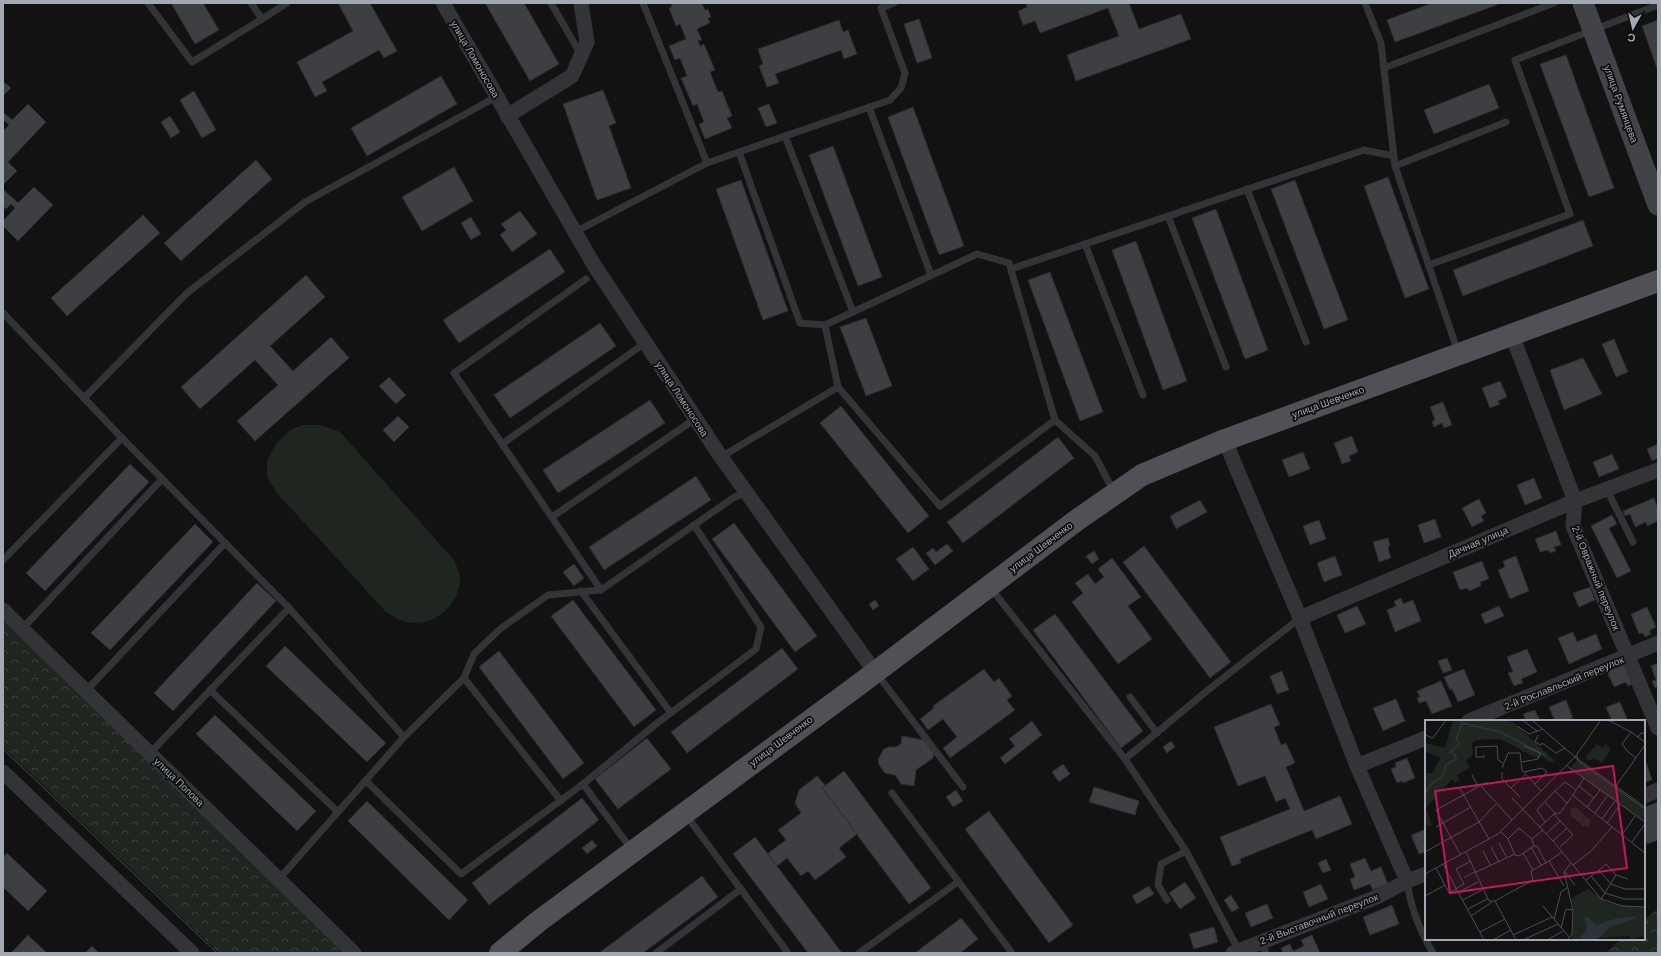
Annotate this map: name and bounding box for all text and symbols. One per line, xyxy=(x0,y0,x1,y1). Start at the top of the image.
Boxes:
north arrow xyxy=(1613,8,1653,48)
street label: улица Ломоносова xyxy=(448,18,502,100)
text: С xyxy=(1627,31,1636,44)
street label: улица Румянцева xyxy=(1602,64,1640,145)
street label: улица Ломоносова xyxy=(654,359,711,439)
street label: улица Шевченко xyxy=(1290,384,1366,420)
street label: улица Шевченко xyxy=(1007,519,1075,574)
street label: Дачная улица xyxy=(1446,524,1510,560)
street label: 2-й Овражный переулок xyxy=(1570,524,1622,633)
street label: 2-й Рославльский переулок xyxy=(1503,654,1626,712)
street label: улица Шевченко xyxy=(747,713,815,768)
inset map xyxy=(1425,720,1645,940)
street label: улица Попова xyxy=(152,756,206,809)
street label: 2-й Выставочный переулок xyxy=(1258,891,1380,947)

